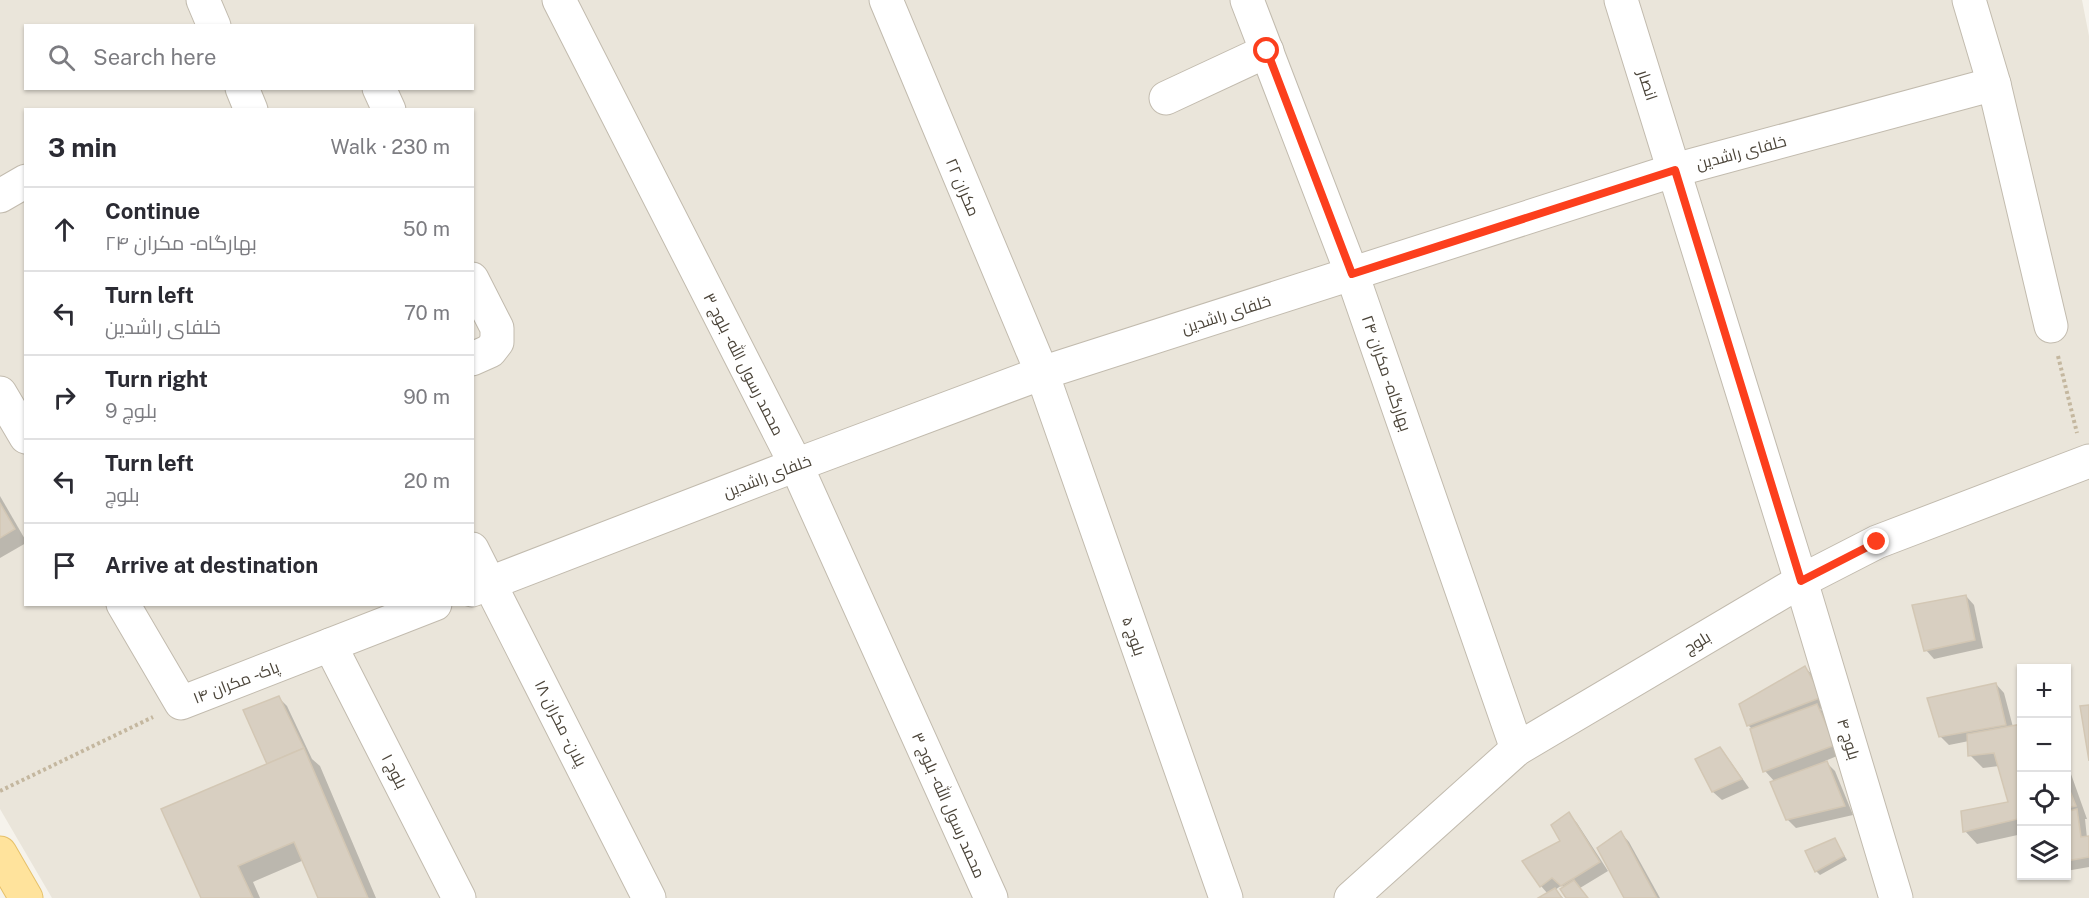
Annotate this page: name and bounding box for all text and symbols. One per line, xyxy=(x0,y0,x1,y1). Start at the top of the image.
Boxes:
search box xyxy=(24,24,474,90)
route start xyxy=(1253,37,1279,63)
icon: search xyxy=(45,41,78,74)
text: Search here xyxy=(93,44,217,70)
street label: انصار xyxy=(1633,66,1661,103)
street label: خلفای راشدین xyxy=(1694,131,1789,175)
text: 3 min xyxy=(48,132,117,163)
text: Walk · 230 m xyxy=(331,135,450,159)
street label: مکران ۲۲ xyxy=(941,155,983,220)
text: Continue xyxy=(105,198,200,224)
icon: ahead xyxy=(48,213,81,246)
text: 50 m xyxy=(403,217,450,241)
text: بهارگاه - مکران ۲۴ xyxy=(105,231,257,255)
text: Turn left xyxy=(105,282,194,308)
street label: محمد رسول الله - بلوچ ۳ xyxy=(698,289,789,440)
street label: خلفای راشدین xyxy=(1179,291,1273,339)
icon: left xyxy=(48,297,81,330)
text: 70 m xyxy=(404,301,450,325)
street label: بهارگاه - مکران ۲۴ xyxy=(1357,313,1415,434)
text: خلفای راشدین xyxy=(105,315,221,339)
text: Turn right xyxy=(105,366,208,392)
icon: right xyxy=(48,381,81,414)
text: 90 m xyxy=(403,385,450,409)
text: بلوچ 9 xyxy=(105,399,157,423)
text: Turn left xyxy=(105,450,194,476)
street label: خلفای راشدین xyxy=(720,451,814,503)
icon: left xyxy=(48,465,81,498)
text: 20 m xyxy=(404,469,450,493)
text: بلوچ xyxy=(105,483,140,507)
route end xyxy=(1863,528,1889,554)
icon: arrive xyxy=(48,549,81,582)
text: Arrive at destination xyxy=(105,552,318,578)
street label: بلوچ ۵ xyxy=(1116,614,1149,659)
street label: بلوچ xyxy=(1680,627,1715,659)
street label: پاک - مکران ۱۴ xyxy=(190,657,283,710)
map controls xyxy=(2017,664,2071,880)
button: + xyxy=(2017,664,2071,718)
street label: پلان - مکران ۱۸ xyxy=(529,677,591,771)
street label: بلوچ ۴ xyxy=(1831,716,1864,763)
button: − xyxy=(2017,718,2071,772)
street label: محمد رسول الله - بلوچ ۳ xyxy=(906,729,990,882)
street label: بلوچ ۱ xyxy=(376,751,411,793)
button: locate xyxy=(2017,772,2071,826)
button: layers xyxy=(2017,826,2071,880)

